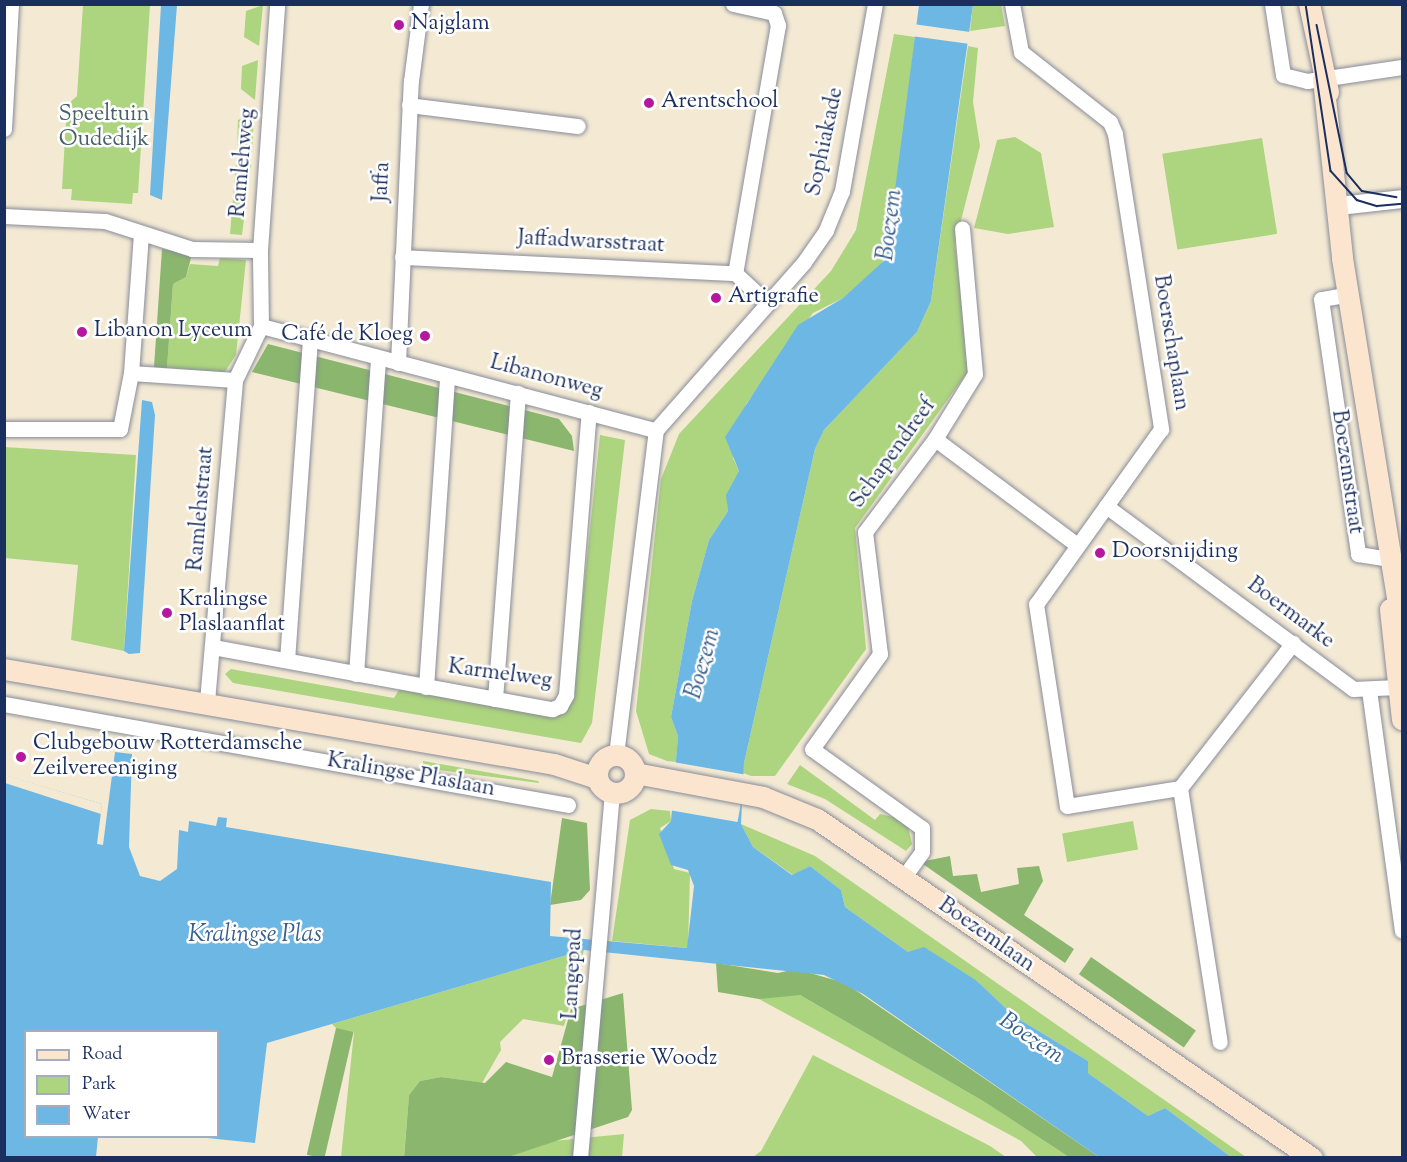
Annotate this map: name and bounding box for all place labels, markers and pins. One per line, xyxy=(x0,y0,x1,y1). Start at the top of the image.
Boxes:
place label: Najglam xyxy=(411,12,490,38)
marker: Najglam xyxy=(392,18,406,32)
place label: Arentschool xyxy=(661,90,779,116)
marker: Arentschool xyxy=(642,96,656,110)
place label: Artigrafie xyxy=(728,285,819,311)
marker: Artigrafie xyxy=(709,291,723,305)
place label: Libanon Lyceum xyxy=(94,319,252,345)
place label: Café de Kloeg xyxy=(281,323,413,349)
marker: Libanon Lyceum xyxy=(75,325,89,339)
marker: Café de Kloeg xyxy=(418,329,432,343)
place label: Doorsnijding xyxy=(1112,540,1238,566)
marker: Doorsnijding xyxy=(1093,546,1107,560)
place label: Kralingse Plaslaanflat xyxy=(179,587,285,638)
marker: Kralingse Plaslaanflat xyxy=(160,606,174,620)
place label: Clubgebouw Rotterdamsche Zeilvereeniging xyxy=(33,731,303,782)
marker: Clubgebouw Rotterdamsche Zeilvereeniging xyxy=(14,750,28,764)
place label: Brasserie Woodz xyxy=(561,1047,717,1073)
marker: Brasserie Woodz xyxy=(542,1053,556,1067)

